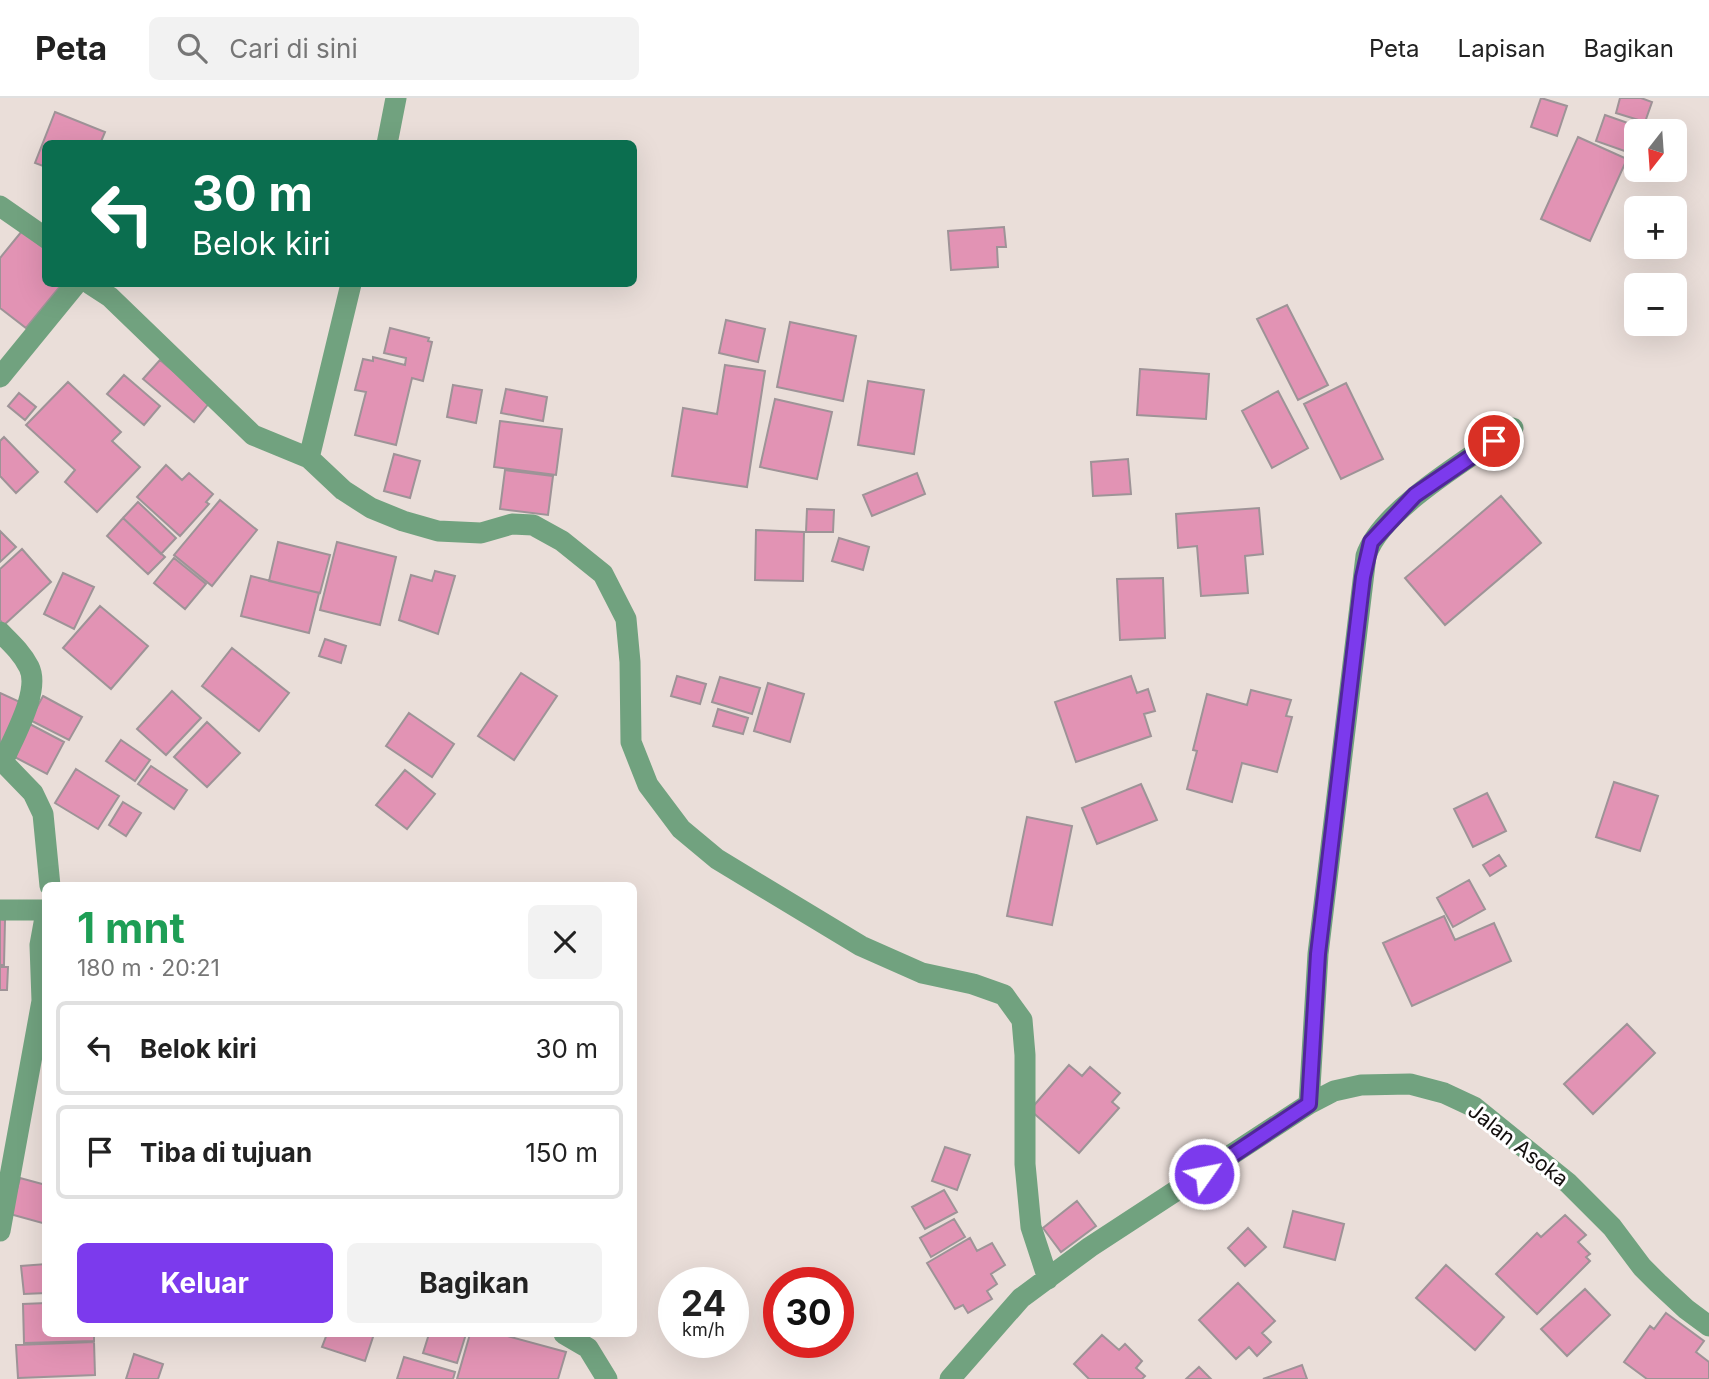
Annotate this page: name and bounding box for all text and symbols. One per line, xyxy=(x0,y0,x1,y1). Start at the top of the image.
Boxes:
search box xyxy=(149,17,639,80)
text: Peta xyxy=(35,28,107,68)
icon: search xyxy=(173,29,211,67)
text: Cari di sini xyxy=(229,33,358,64)
text: Peta xyxy=(1369,34,1420,63)
text: Lapisan xyxy=(1458,34,1545,63)
text: Bagikan xyxy=(1583,34,1674,63)
north arrow xyxy=(1624,119,1687,182)
map controls xyxy=(1624,119,1687,336)
text: 30 m xyxy=(192,164,313,223)
icon: left xyxy=(77,168,168,259)
button: + xyxy=(1624,196,1687,259)
text: Belok kiri xyxy=(192,224,331,263)
button: − xyxy=(1624,273,1687,336)
pin xyxy=(1464,411,1524,471)
icon: arrive xyxy=(1475,422,1513,460)
text: 1 mnt xyxy=(77,902,185,953)
button: close xyxy=(528,905,602,979)
text: 180 m · 20:21 xyxy=(77,954,220,982)
icon: left xyxy=(81,1029,119,1067)
text: Belok kiri xyxy=(140,1033,257,1064)
text: 30 m xyxy=(535,1033,598,1064)
street label: Jalan Asoka xyxy=(1463,1098,1573,1192)
icon: arrive xyxy=(81,1133,119,1171)
text: Tiba di tujuan xyxy=(140,1137,312,1168)
text: 150 m xyxy=(525,1137,598,1168)
position arrow xyxy=(1167,1137,1241,1211)
button: Keluar xyxy=(77,1243,333,1323)
button: Bagikan xyxy=(347,1243,602,1323)
speed limit sign: 30 xyxy=(763,1267,854,1358)
text: 24 xyxy=(681,1282,726,1324)
text: km/h xyxy=(682,1319,725,1340)

